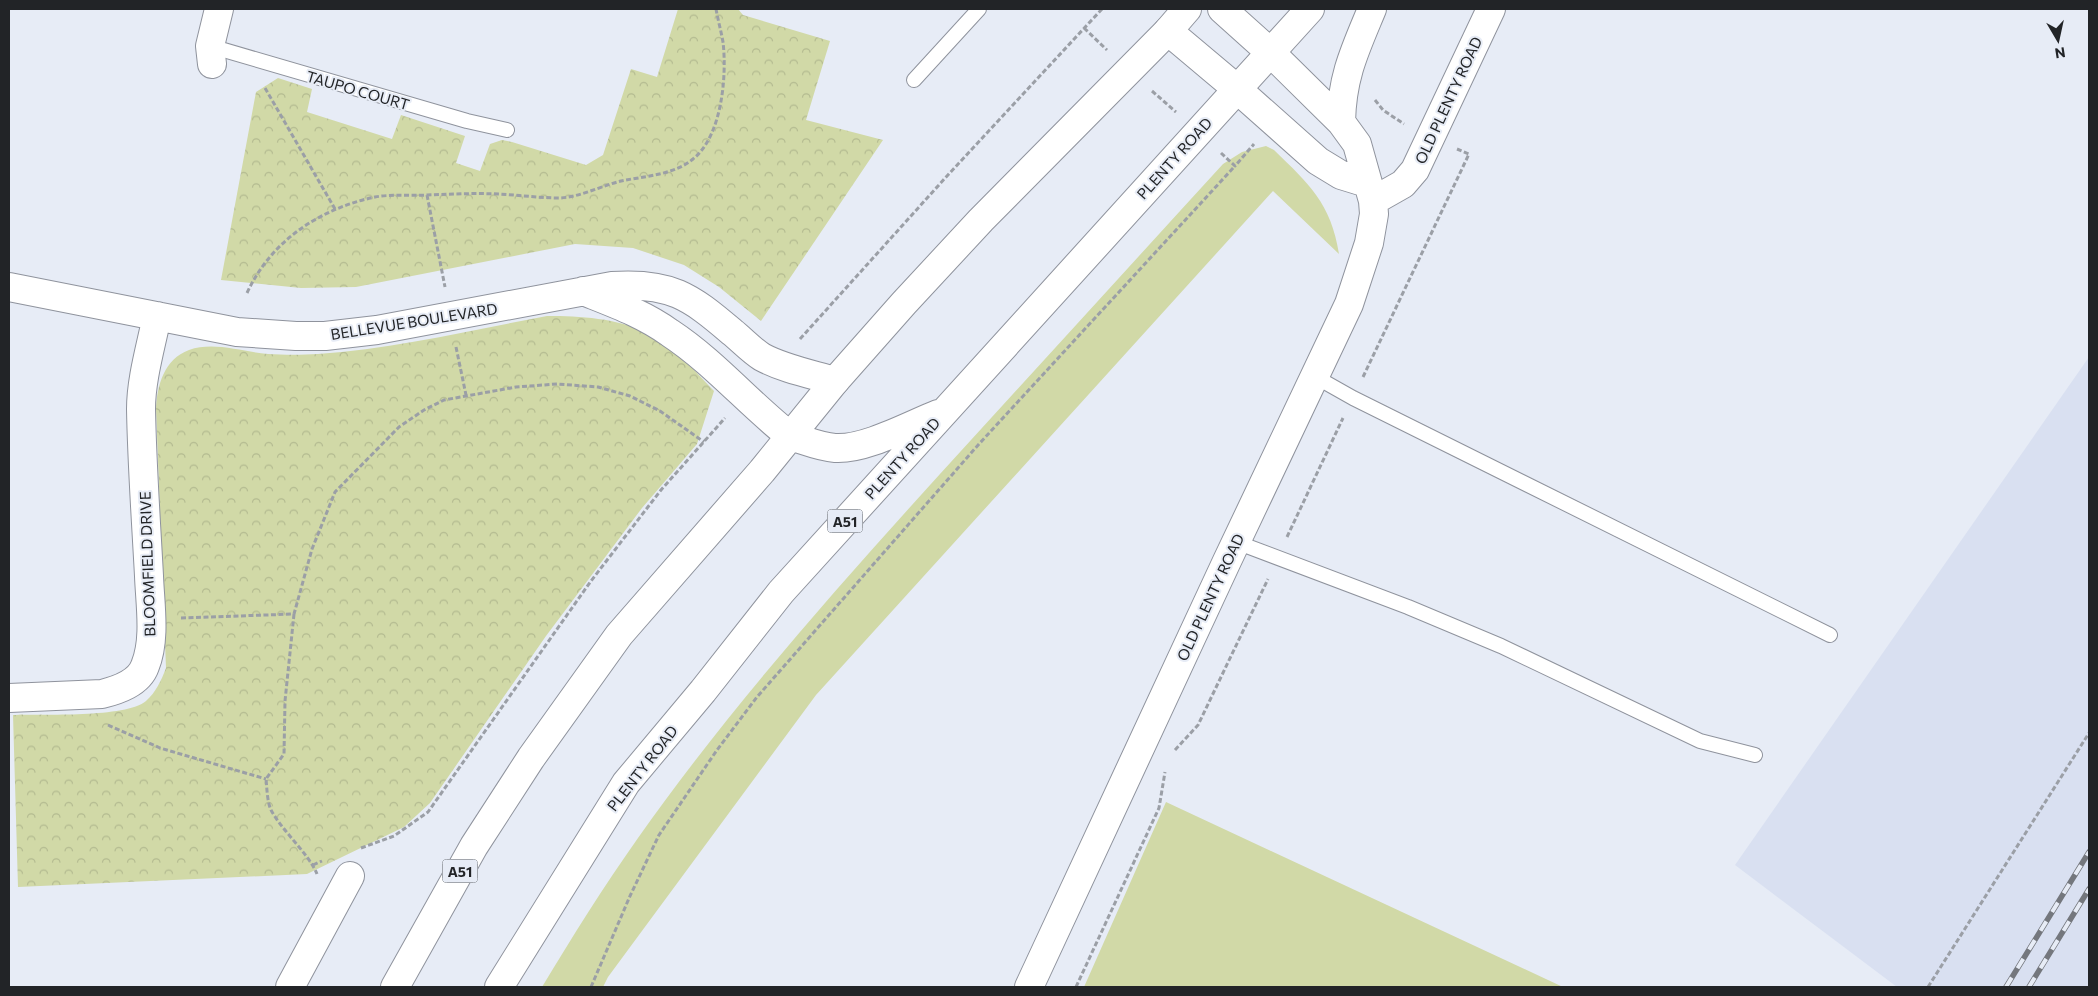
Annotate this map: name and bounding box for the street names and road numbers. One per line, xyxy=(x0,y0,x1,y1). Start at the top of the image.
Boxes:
street label: OLD PLENTY ROAD xyxy=(1411,34,1485,166)
street label: TAUPO COURT xyxy=(304,67,412,113)
street label: PLENTY ROAD xyxy=(1133,114,1215,202)
street label: BELLEVUE BOULEVARD xyxy=(329,299,499,343)
street label: PLENTY ROAD xyxy=(861,414,943,502)
street label: BLOOMFIELD DRIVE xyxy=(135,491,159,637)
road number: A51 xyxy=(828,510,862,532)
street label: OLD PLENTY ROAD xyxy=(1173,531,1247,663)
street label: PLENTY ROAD xyxy=(603,722,681,814)
road number: A51 xyxy=(442,859,478,882)

